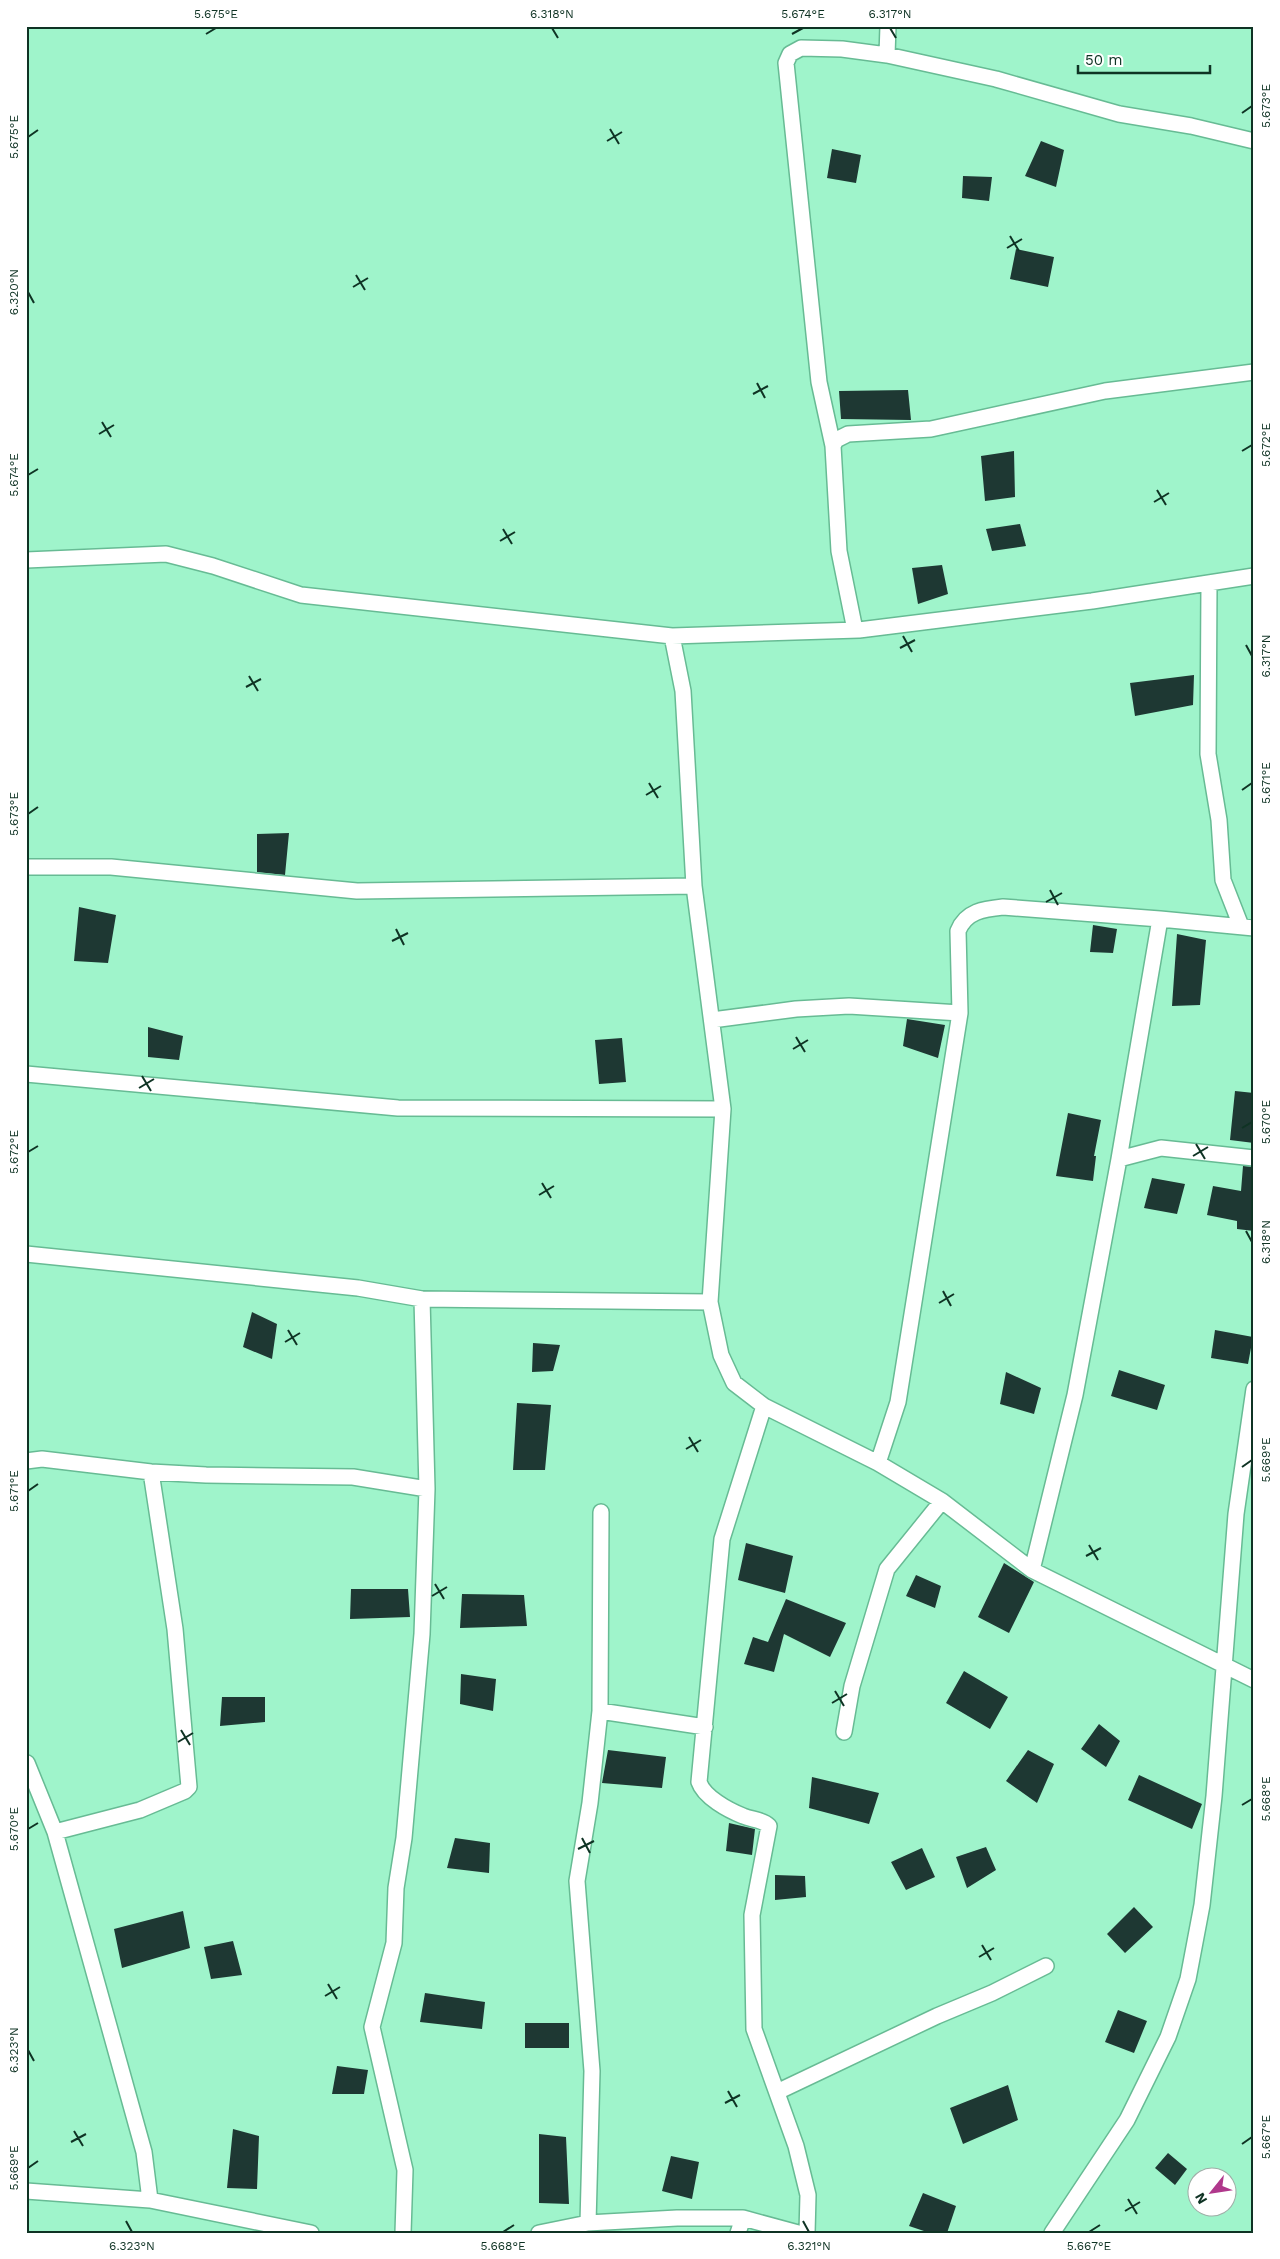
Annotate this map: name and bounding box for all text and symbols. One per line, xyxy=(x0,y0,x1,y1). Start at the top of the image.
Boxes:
text: 5.675°E xyxy=(194,7,238,21)
text: 6.318°N xyxy=(530,7,574,21)
text: 5.674°E xyxy=(781,7,825,21)
text: 6.317°N xyxy=(868,7,912,21)
scale bar xyxy=(1078,42,1210,74)
text: 50 m xyxy=(1085,51,1122,69)
text: 5.673°E xyxy=(1259,84,1273,128)
text: 5.675°E xyxy=(7,115,21,159)
text: 6.320°N xyxy=(7,269,21,315)
text: 5.672°E xyxy=(1259,423,1273,467)
text: 5.674°E xyxy=(7,453,21,497)
text: 6.317°N xyxy=(1259,634,1273,678)
text: 5.671°E xyxy=(1259,762,1273,804)
text: 5.673°E xyxy=(7,792,21,836)
text: 5.670°E xyxy=(1259,1100,1273,1144)
text: 5.672°E xyxy=(7,1130,21,1174)
text: 6.318°N xyxy=(1259,1220,1273,1264)
text: 5.669°E xyxy=(1259,1437,1273,1483)
text: 5.671°E xyxy=(7,1470,21,1512)
text: 5.668°E xyxy=(1259,1776,1273,1822)
text: 5.670°E xyxy=(7,1807,21,1851)
text: 6.323°N xyxy=(7,2027,21,2073)
text: 5.667°E xyxy=(1259,2114,1273,2159)
text: 5.669°E xyxy=(7,2145,21,2191)
north arrow xyxy=(1188,2166,1238,2216)
text: N xyxy=(1191,2190,1210,2207)
text: 6.323°N xyxy=(109,2239,155,2253)
text: 5.668°E xyxy=(480,2239,526,2253)
text: 6.321°N xyxy=(787,2239,831,2253)
text: 5.667°E xyxy=(1067,2239,1112,2253)

